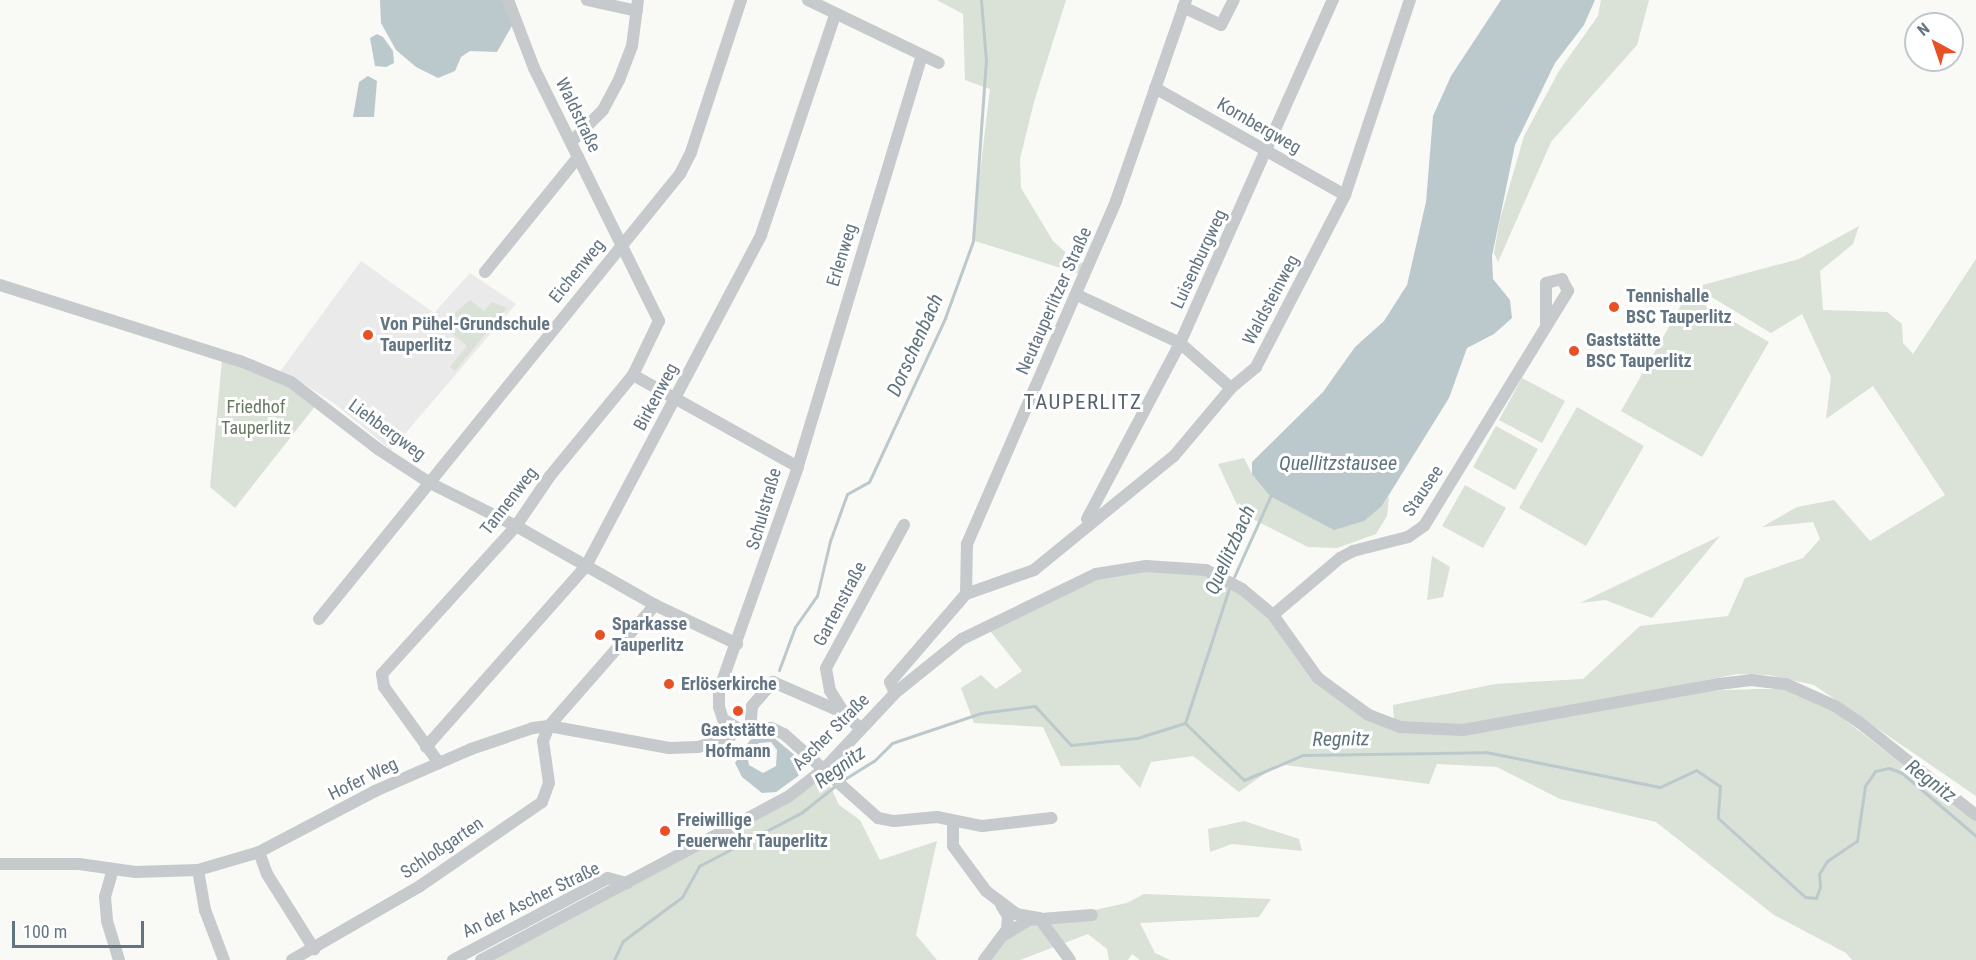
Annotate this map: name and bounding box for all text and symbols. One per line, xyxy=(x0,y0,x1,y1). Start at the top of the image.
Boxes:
north arrow xyxy=(1904,12,1964,72)
text: N xyxy=(1914,19,1933,40)
street label: Waldstraße xyxy=(551,74,605,156)
street label: Kornbergweg xyxy=(1213,93,1305,159)
street label: Luisenburgweg xyxy=(1167,206,1231,312)
street label: Erlenweg xyxy=(822,221,862,289)
street label: Neutauperlitzer Straße xyxy=(1012,224,1096,378)
street label: Eichenweg xyxy=(545,235,609,307)
street label: Waldsteinweg xyxy=(1238,251,1304,349)
place label: Tennishalle BSC Tauperlitz xyxy=(1626,286,1732,328)
water label: Dorschenbach xyxy=(882,290,948,400)
marker: Tennishalle BSC Tauperlitz xyxy=(1607,300,1621,314)
place label: Von Pühel-Grundschule Tauperlitz xyxy=(380,314,550,356)
marker: Von Pühel-Grundschule Tauperlitz xyxy=(361,328,375,342)
place label: Gaststätte BSC Tauperlitz xyxy=(1586,330,1692,372)
marker: Gaststätte BSC Tauperlitz xyxy=(1567,344,1581,358)
street label: Birkenweg xyxy=(629,359,683,435)
district label: TAUPERLITZ xyxy=(1024,389,1142,415)
street label: Liehbergweg xyxy=(344,395,430,465)
park label: Friedhof Tauperlitz xyxy=(221,397,291,440)
water label: Quellitzstausee xyxy=(1279,451,1397,475)
street label: Stausee xyxy=(1398,461,1448,521)
street label: Tannenweg xyxy=(476,463,542,539)
street label: Schulstraße xyxy=(742,466,786,552)
water label: Quellitzbach xyxy=(1200,502,1260,598)
street label: Gartenstraße xyxy=(809,558,871,650)
place label: Sparkasse Tauperlitz xyxy=(612,614,687,656)
marker: Sparkasse Tauperlitz xyxy=(593,628,607,642)
place label: Erlöserkirche xyxy=(681,673,777,695)
marker: Erlöserkirche xyxy=(662,677,676,691)
street label: Ascher Straße xyxy=(788,689,874,775)
marker: Gaststätte Hofmann xyxy=(731,704,745,718)
place label: Gaststätte Hofmann xyxy=(701,720,775,762)
water label: Regnitz xyxy=(1312,727,1370,751)
water label: Regnitz xyxy=(810,741,870,793)
street label: Hofer Weg xyxy=(325,753,401,805)
water label: Regnitz xyxy=(1901,754,1961,808)
place label: Freiwillige Feuerwehr Tauperlitz xyxy=(677,810,828,852)
street label: Schloßgarten xyxy=(397,813,487,883)
marker: Freiwillige Feuerwehr Tauperlitz xyxy=(658,824,672,838)
street label: An der Ascher Straße xyxy=(459,857,603,943)
scale bar xyxy=(15,909,147,947)
text: 100 m xyxy=(23,921,67,942)

